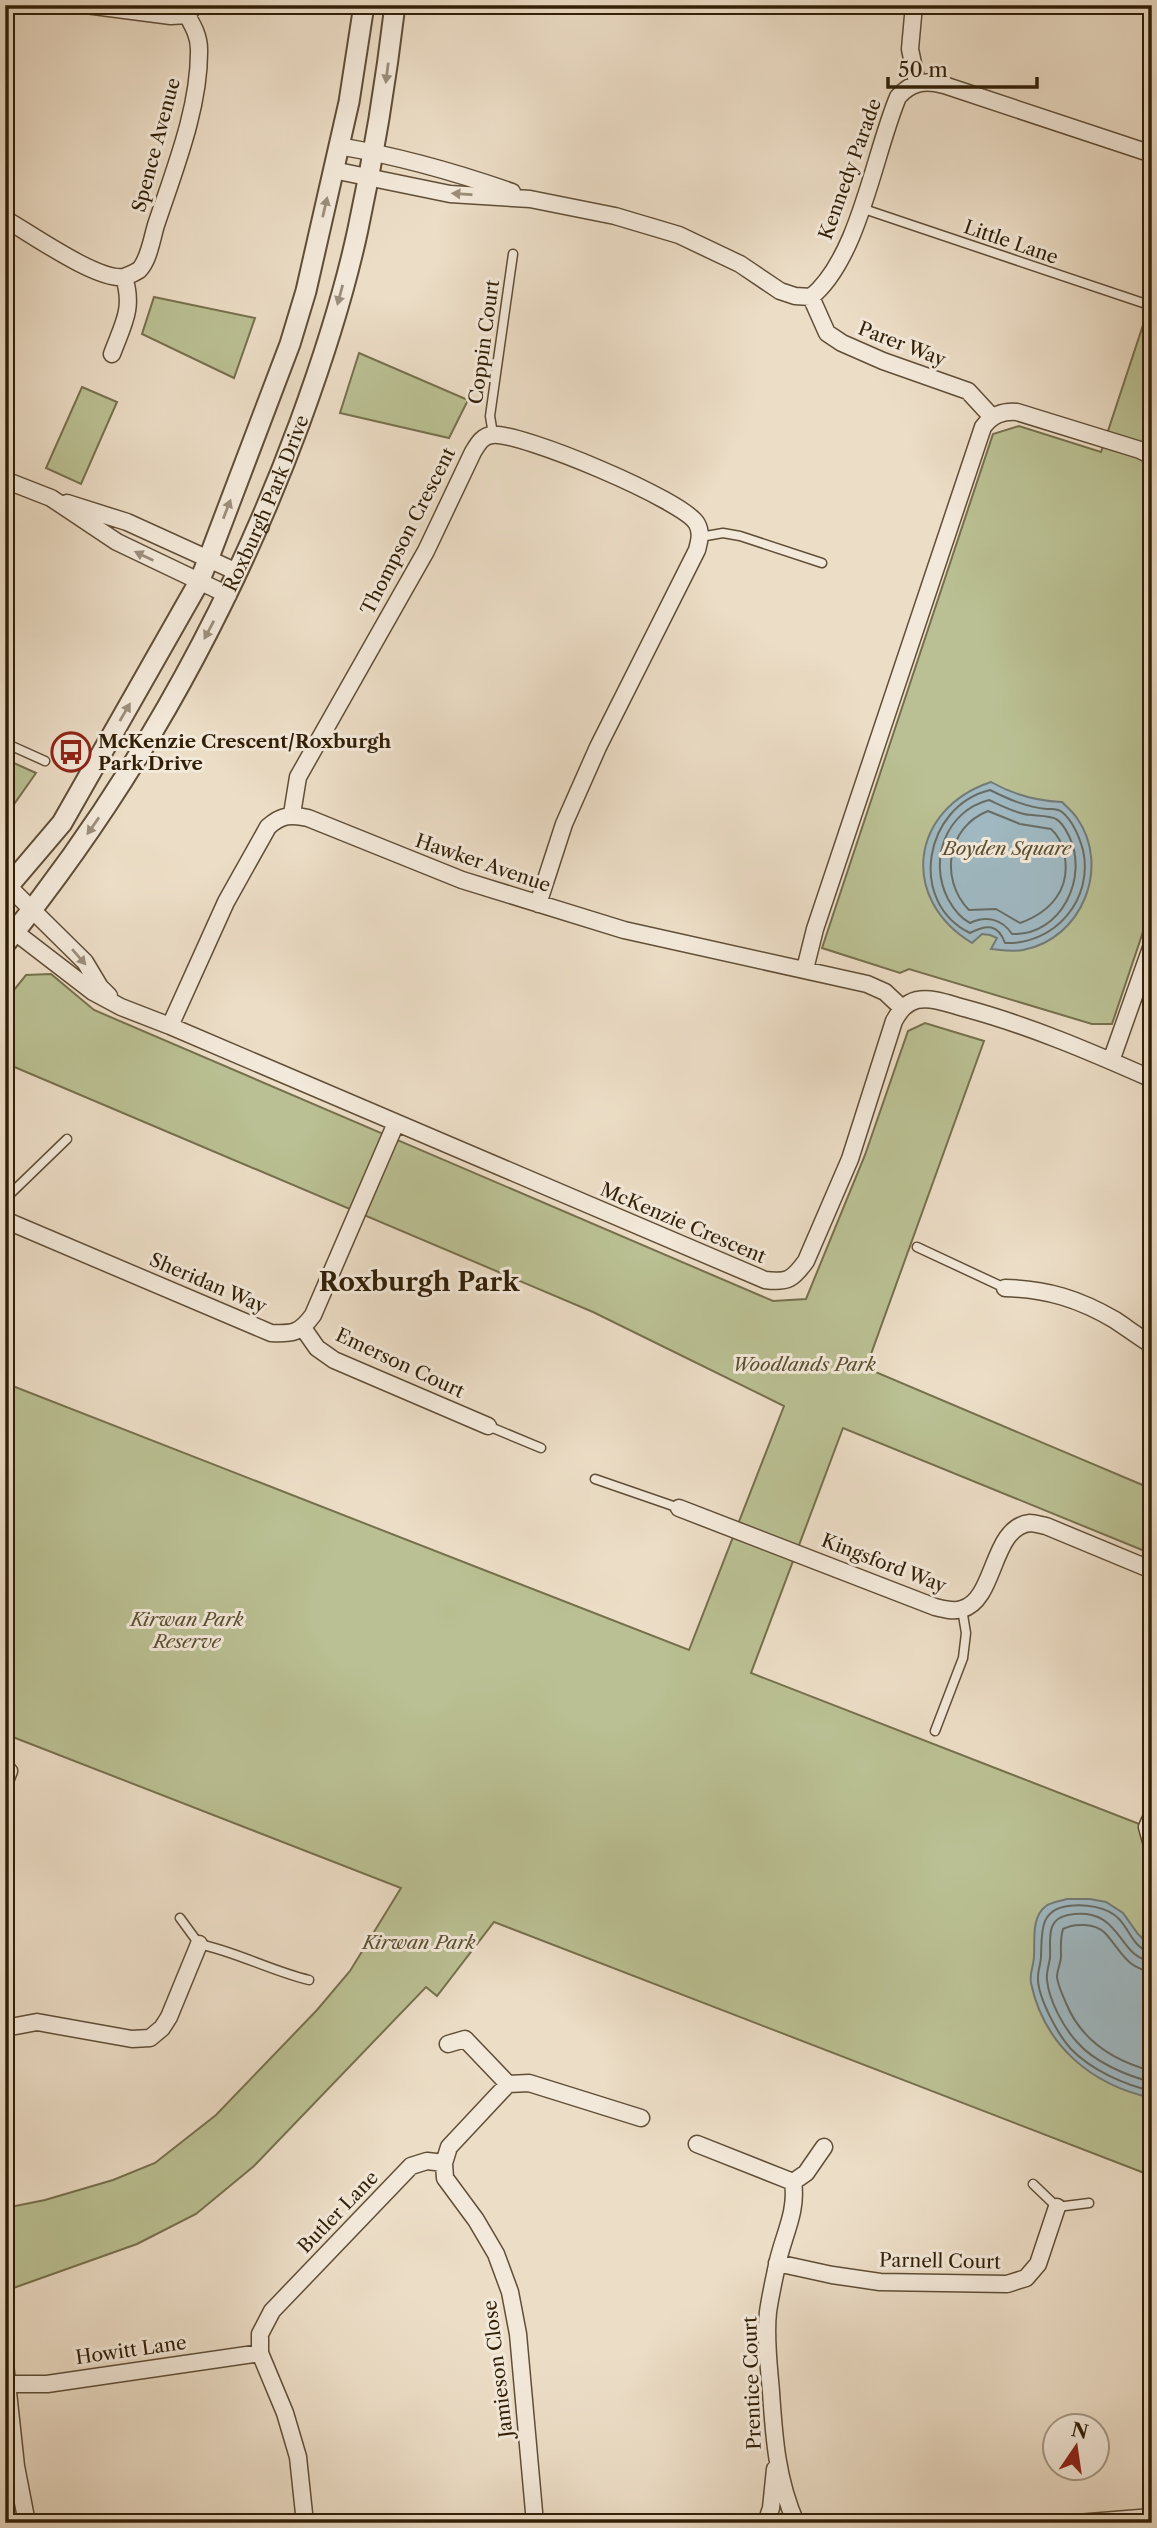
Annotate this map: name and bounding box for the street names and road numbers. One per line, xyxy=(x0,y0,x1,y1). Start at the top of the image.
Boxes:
street label: Spence Avenue xyxy=(127,75,185,215)
street label: Kennedy Parade xyxy=(814,95,886,243)
street label: Little Lane xyxy=(961,215,1061,269)
street label: Coppin Court xyxy=(464,278,504,406)
street label: Parer Way xyxy=(855,317,949,371)
street label: Roxburgh Park Drive xyxy=(218,412,313,595)
street label: Thompson Crescent xyxy=(356,443,460,618)
street label: Hawker Avenue xyxy=(412,829,554,897)
street label: McKenzie Crescent xyxy=(597,1178,769,1268)
street label: Sheridan Way xyxy=(146,1248,270,1318)
street label: Emerson Court xyxy=(332,1323,468,1403)
street label: Kingsford Way xyxy=(818,1529,950,1598)
street label: Butler Lane xyxy=(293,2166,383,2258)
street label: Parnell Court xyxy=(879,2248,1001,2274)
street label: Jamieson Close xyxy=(478,2299,518,2442)
street label: Prentice Court xyxy=(738,2315,766,2450)
street label: Howitt Lane xyxy=(74,2331,188,2369)

